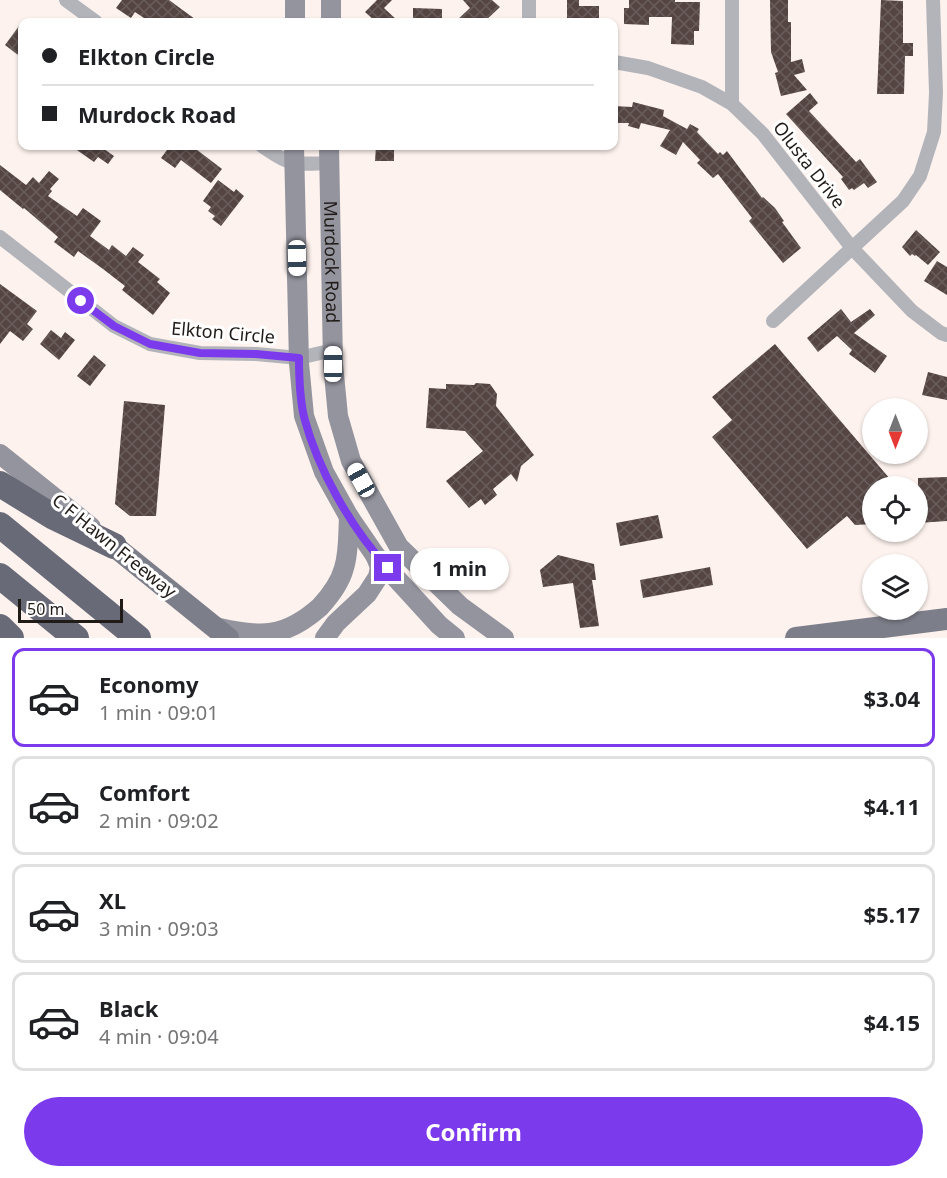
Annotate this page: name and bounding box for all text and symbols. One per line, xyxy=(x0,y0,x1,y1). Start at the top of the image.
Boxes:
text: Elkton Circle xyxy=(78,41,215,71)
text: Murdock Road xyxy=(78,99,236,129)
street label: Olusta Drive xyxy=(768,116,851,213)
street label: Murdock Road xyxy=(319,200,345,324)
car xyxy=(288,240,306,276)
route start xyxy=(67,287,94,314)
street label: Elkton Circle xyxy=(170,316,276,348)
car xyxy=(324,346,342,382)
north arrow xyxy=(862,398,928,464)
map controls xyxy=(862,398,928,620)
car xyxy=(344,460,378,500)
button: locate xyxy=(862,476,928,542)
street label: C F Hawn Freeway xyxy=(48,488,182,603)
callout: 1 min xyxy=(409,547,508,589)
route end xyxy=(374,554,401,581)
button: layers xyxy=(862,554,928,620)
text: 1 min xyxy=(432,555,487,582)
scale bar xyxy=(18,596,123,624)
text: 50 m xyxy=(27,598,64,620)
text: Economy xyxy=(99,669,198,699)
icon: car xyxy=(27,671,81,725)
text: $3.04 xyxy=(863,683,920,713)
text: 1 min · 09:01 xyxy=(99,699,219,726)
text: Comfort xyxy=(99,777,190,807)
icon: car xyxy=(27,779,81,833)
text: $4.11 xyxy=(863,791,920,821)
text: 2 min · 09:02 xyxy=(99,807,219,834)
text: XL xyxy=(99,885,126,915)
icon: car xyxy=(27,887,81,941)
text: $5.17 xyxy=(863,899,920,929)
text: 3 min · 09:03 xyxy=(99,915,219,942)
text: Black xyxy=(99,993,158,1023)
icon: car xyxy=(27,995,81,1049)
text: $4.15 xyxy=(863,1007,920,1037)
text: 4 min · 09:04 xyxy=(99,1023,219,1050)
button: Confirm xyxy=(24,1097,923,1166)

